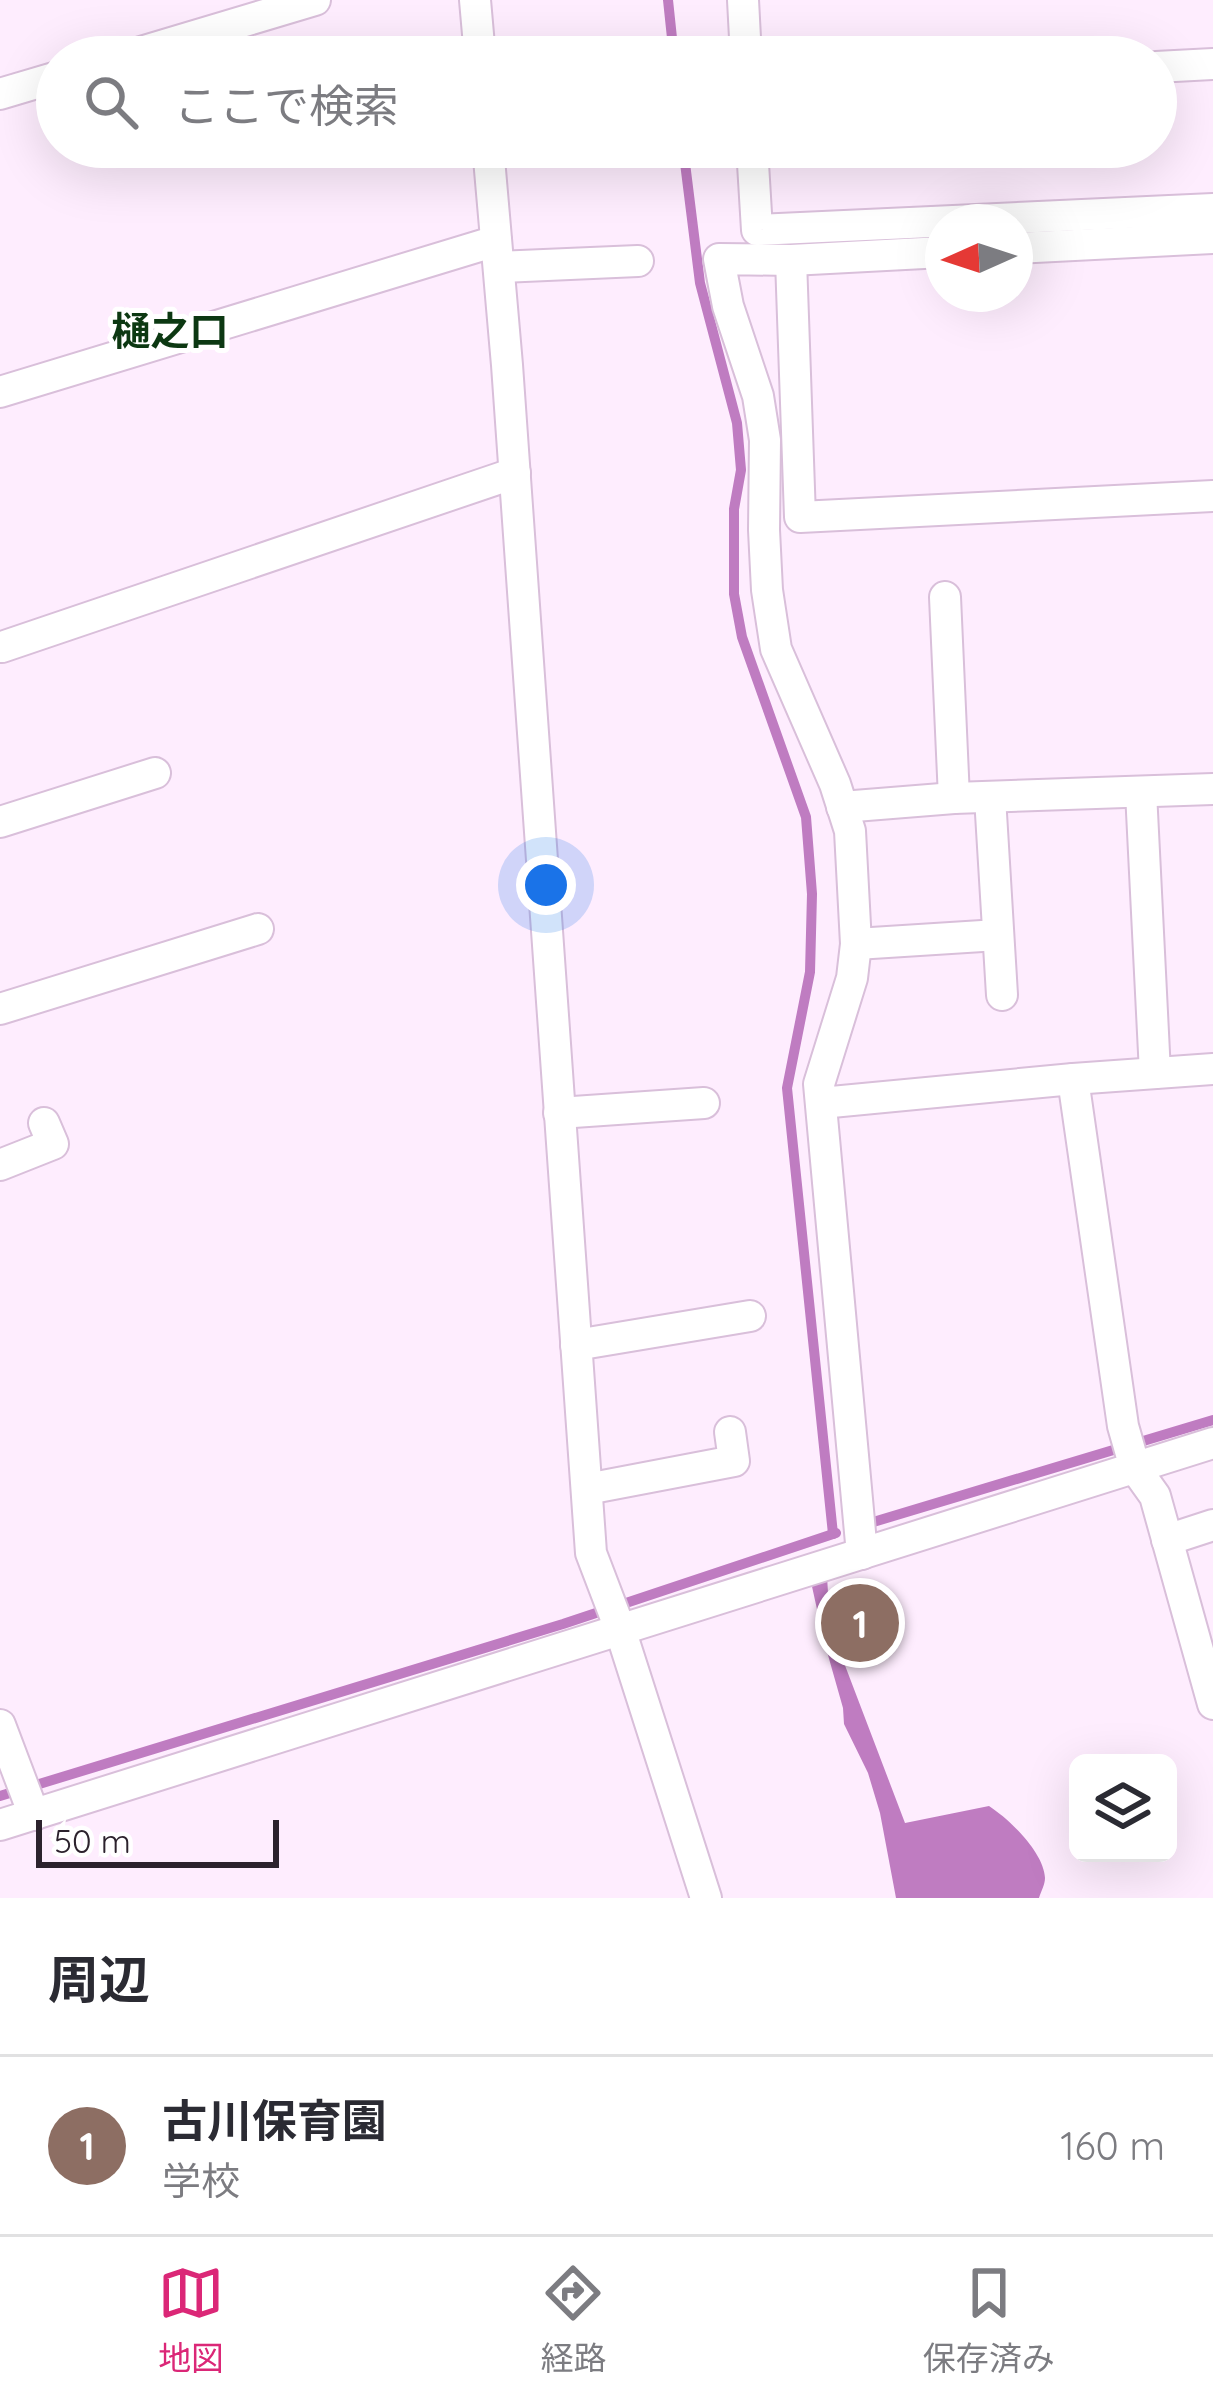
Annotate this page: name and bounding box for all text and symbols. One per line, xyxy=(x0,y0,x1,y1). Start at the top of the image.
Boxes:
search box xyxy=(36,36,1177,168)
icon: search xyxy=(78,69,144,135)
text: ここで検索 xyxy=(174,77,399,133)
north arrow xyxy=(925,204,1033,312)
district label: 樋之口 xyxy=(111,306,229,355)
your location xyxy=(516,855,576,915)
pin: 1 xyxy=(821,1578,899,1668)
map controls xyxy=(1069,1754,1177,1862)
button: layers xyxy=(1069,1754,1177,1862)
scale bar xyxy=(36,1814,279,1867)
text: 50 m xyxy=(54,1820,131,1861)
text: 周辺 xyxy=(48,1947,150,2011)
text: 古川保育園 xyxy=(162,2092,387,2148)
text: 1 xyxy=(79,2121,95,2170)
text: 160 m xyxy=(1060,2121,1165,2170)
text: 学校 xyxy=(162,2156,240,2205)
tab: 地図 xyxy=(158,2260,224,2380)
tab: 経路 xyxy=(540,2260,606,2380)
tab: 保存済み xyxy=(923,2260,1055,2380)

